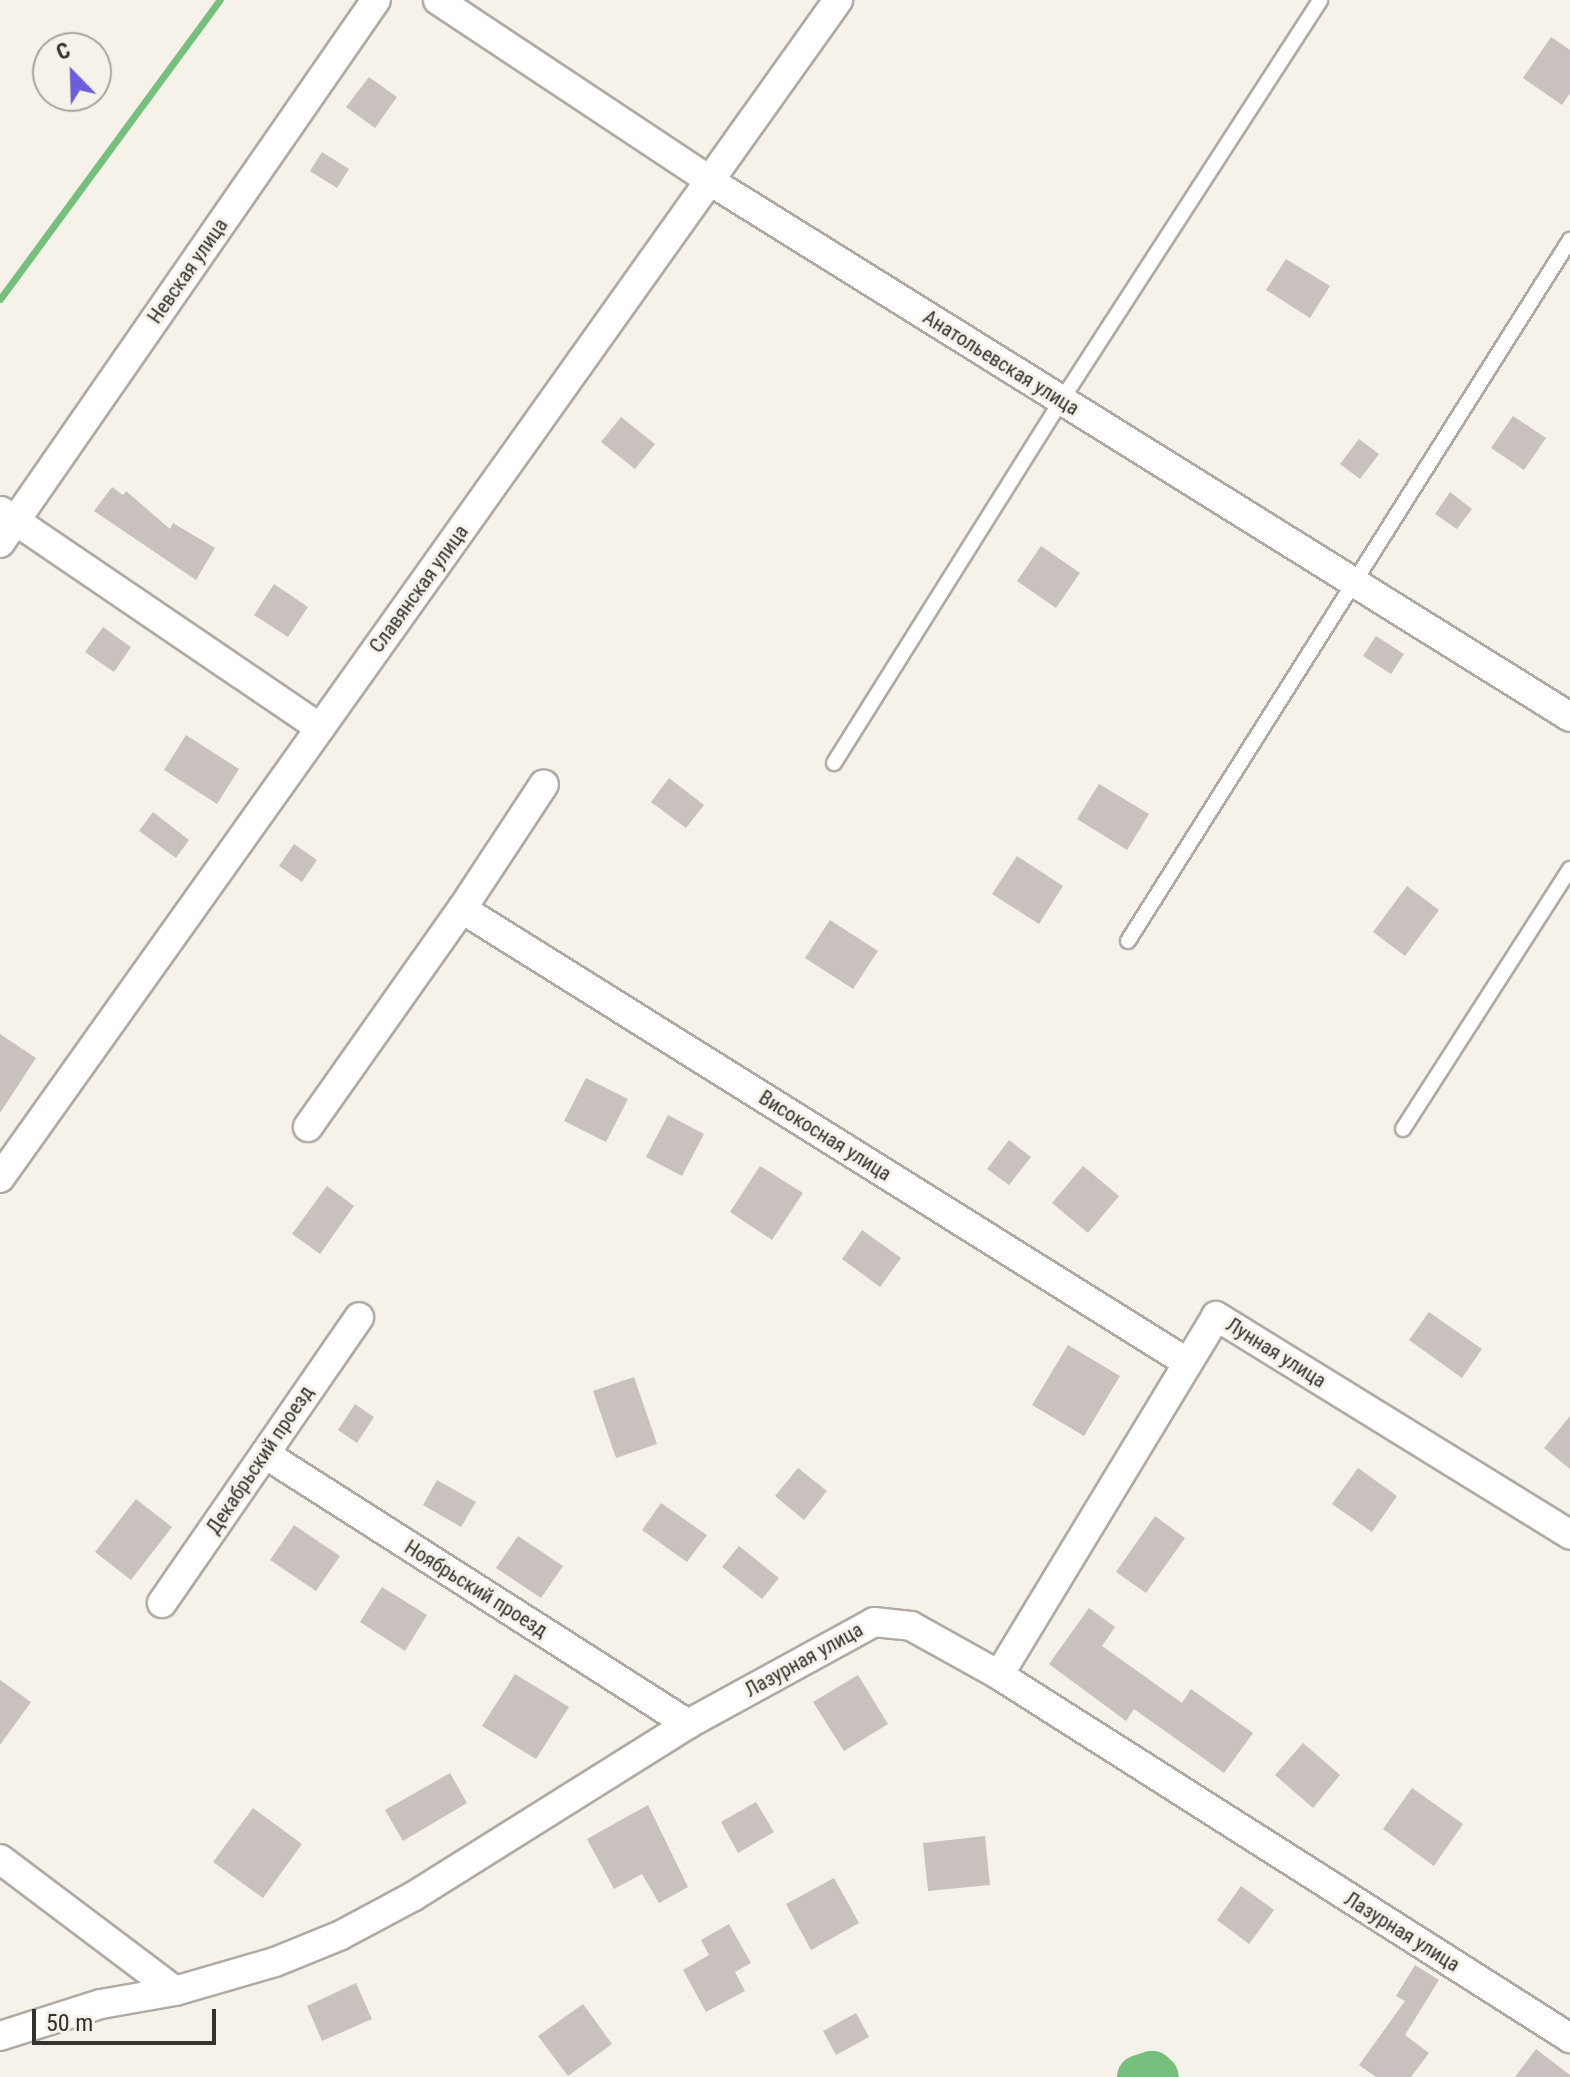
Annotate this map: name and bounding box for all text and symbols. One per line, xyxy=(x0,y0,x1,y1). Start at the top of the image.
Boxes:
north arrow xyxy=(32,32,112,112)
text: С xyxy=(53,37,74,65)
street label: Невская улица xyxy=(143,214,233,328)
street label: Анатольевская улица xyxy=(919,305,1083,421)
street label: Славянская улица xyxy=(365,520,473,658)
street label: Високосная улица xyxy=(754,1086,896,1186)
street label: Лунная улица xyxy=(1222,1313,1330,1393)
street label: Декабрьский проезд xyxy=(201,1381,319,1539)
street label: Ноябрьский проезд xyxy=(400,1535,552,1643)
street label: Лазурная улица xyxy=(741,1618,867,1702)
street label: Лазурная улица xyxy=(1340,1887,1464,1977)
scale bar xyxy=(36,1993,220,2043)
text: 50 m xyxy=(46,2009,93,2037)

